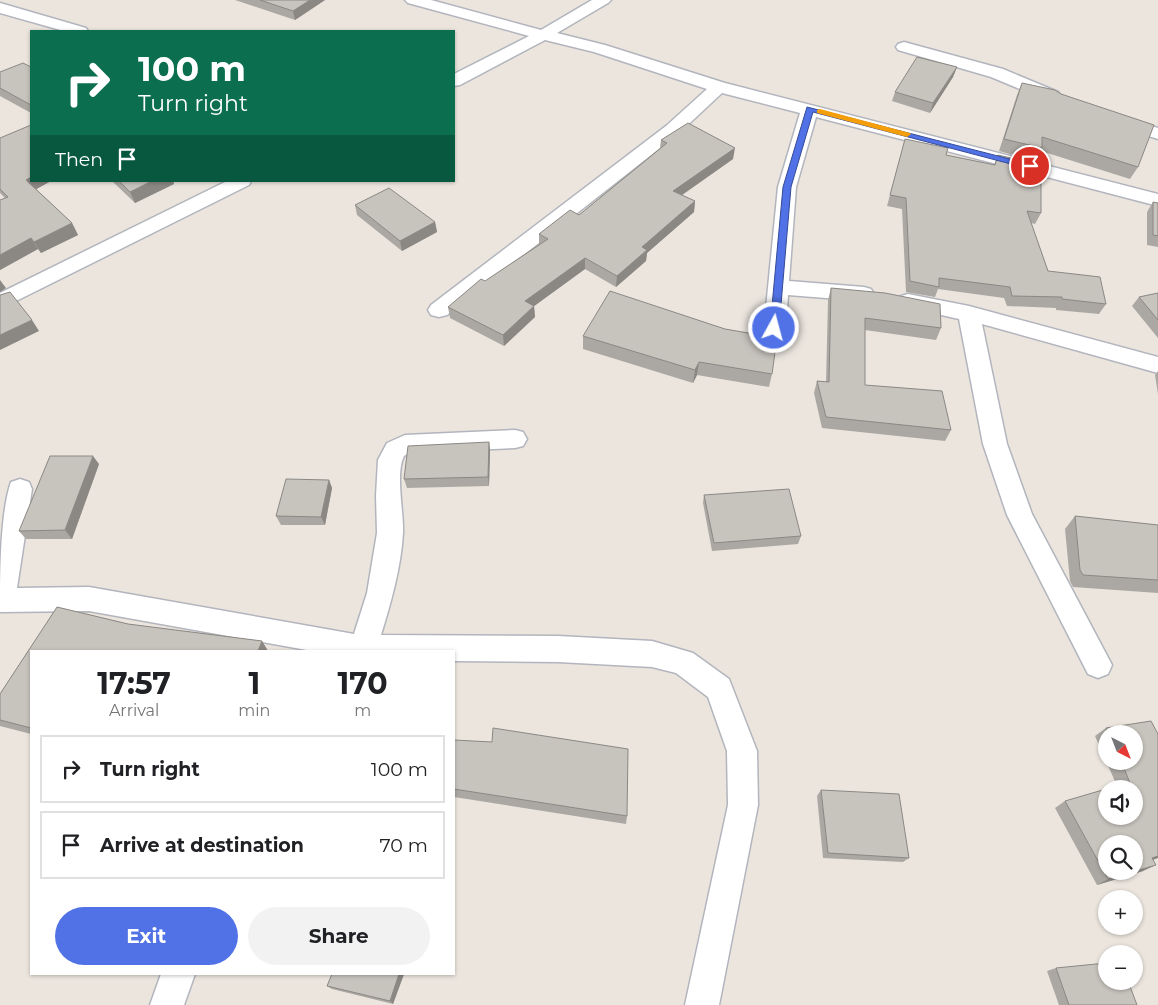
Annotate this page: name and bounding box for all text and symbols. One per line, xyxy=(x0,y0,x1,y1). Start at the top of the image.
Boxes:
text: 100 m xyxy=(138,47,246,90)
icon: right xyxy=(55,50,120,115)
text: Turn right xyxy=(138,90,248,117)
icon: arrive xyxy=(113,145,141,173)
pin xyxy=(1009,145,1051,187)
text: Then xyxy=(55,148,103,171)
icon: arrive xyxy=(1016,152,1044,180)
position arrow xyxy=(747,301,799,353)
text: 17:57 xyxy=(97,665,171,702)
text: 1 xyxy=(248,665,260,702)
text: 170 xyxy=(338,665,388,702)
text: Arrival xyxy=(109,701,159,720)
text: min xyxy=(238,701,270,720)
text: m xyxy=(354,701,371,720)
north arrow xyxy=(1098,725,1142,770)
map controls xyxy=(1098,725,1143,990)
icon: right xyxy=(57,755,85,783)
text: Turn right xyxy=(100,758,200,781)
text: 100 m xyxy=(371,758,428,781)
button: sound xyxy=(1098,780,1143,825)
icon: arrive xyxy=(57,831,85,859)
text: Arrive at destination xyxy=(100,834,304,857)
text: 70 m xyxy=(379,834,428,857)
button: search xyxy=(1098,835,1143,880)
button: + xyxy=(1098,890,1143,935)
button: Exit xyxy=(55,907,238,965)
button: Share xyxy=(248,907,430,965)
button: − xyxy=(1098,945,1143,990)

